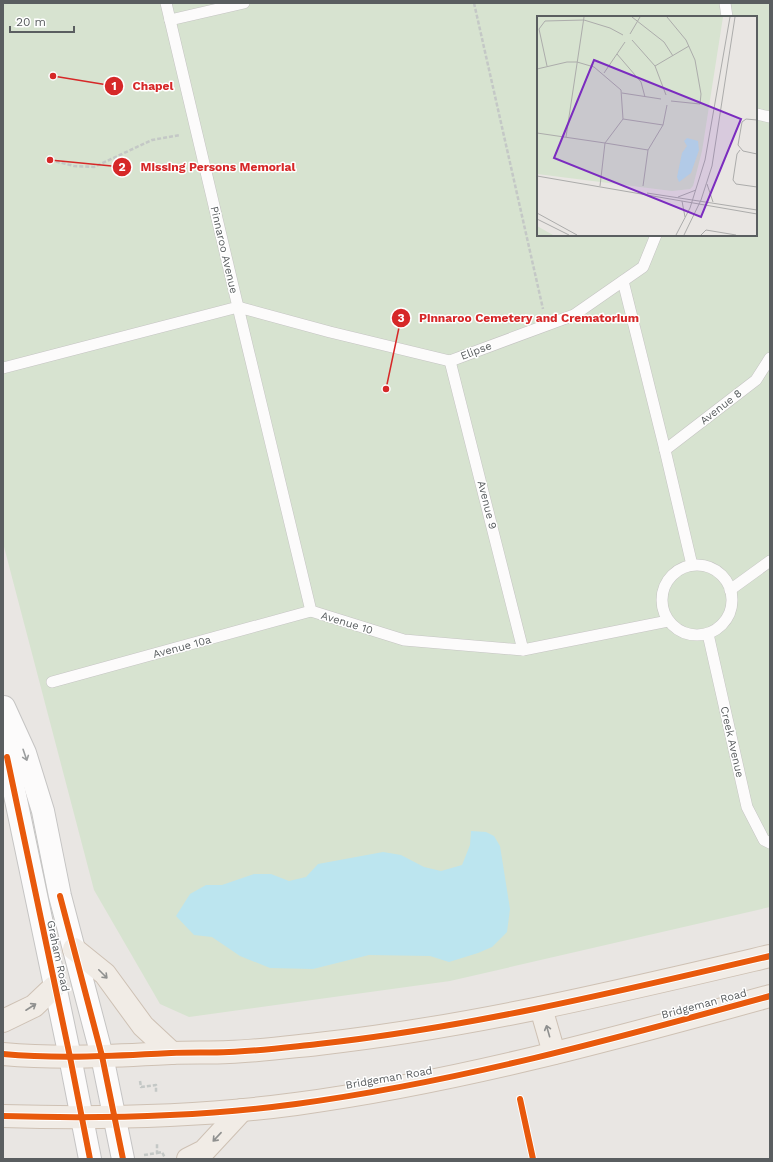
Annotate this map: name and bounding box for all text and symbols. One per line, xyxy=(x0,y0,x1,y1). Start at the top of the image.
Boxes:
scale bar xyxy=(10,8,74,34)
text: 20 m xyxy=(16,15,46,29)
inset map xyxy=(537,16,757,236)
callout: Chapel xyxy=(104,74,181,98)
text: 1 xyxy=(111,79,117,93)
text: Chapel xyxy=(133,79,174,93)
callout: Missing Persons Memorial xyxy=(112,155,303,179)
text: 2 xyxy=(118,160,126,174)
text: Missing Persons Memorial xyxy=(141,160,295,174)
street label: Pinnaroo Avenue xyxy=(208,205,240,295)
callout: Pinnaroo Cemetery and Crematorium xyxy=(391,306,647,330)
text: 3 xyxy=(397,311,405,325)
text: Pinnaroo Cemetery and Crematorium xyxy=(419,311,639,325)
street label: Elipse xyxy=(459,339,493,363)
street label: Avenue 8 xyxy=(698,387,745,427)
street label: Avenue 9 xyxy=(475,479,499,531)
street label: Avenue 10 xyxy=(319,609,375,637)
street label: Avenue 10a xyxy=(151,633,213,661)
street label: Creek Avenue xyxy=(717,705,747,779)
one-way arrow xyxy=(22,749,30,761)
street label: Graham Road xyxy=(44,919,72,993)
one-way arrow xyxy=(99,969,108,979)
street label: Bridgeman Road xyxy=(660,986,748,1022)
one-way arrow xyxy=(25,1003,36,1011)
one-way arrow xyxy=(544,1025,551,1038)
street label: Bridgeman Road xyxy=(345,1064,433,1092)
one-way arrow xyxy=(212,1132,222,1142)

